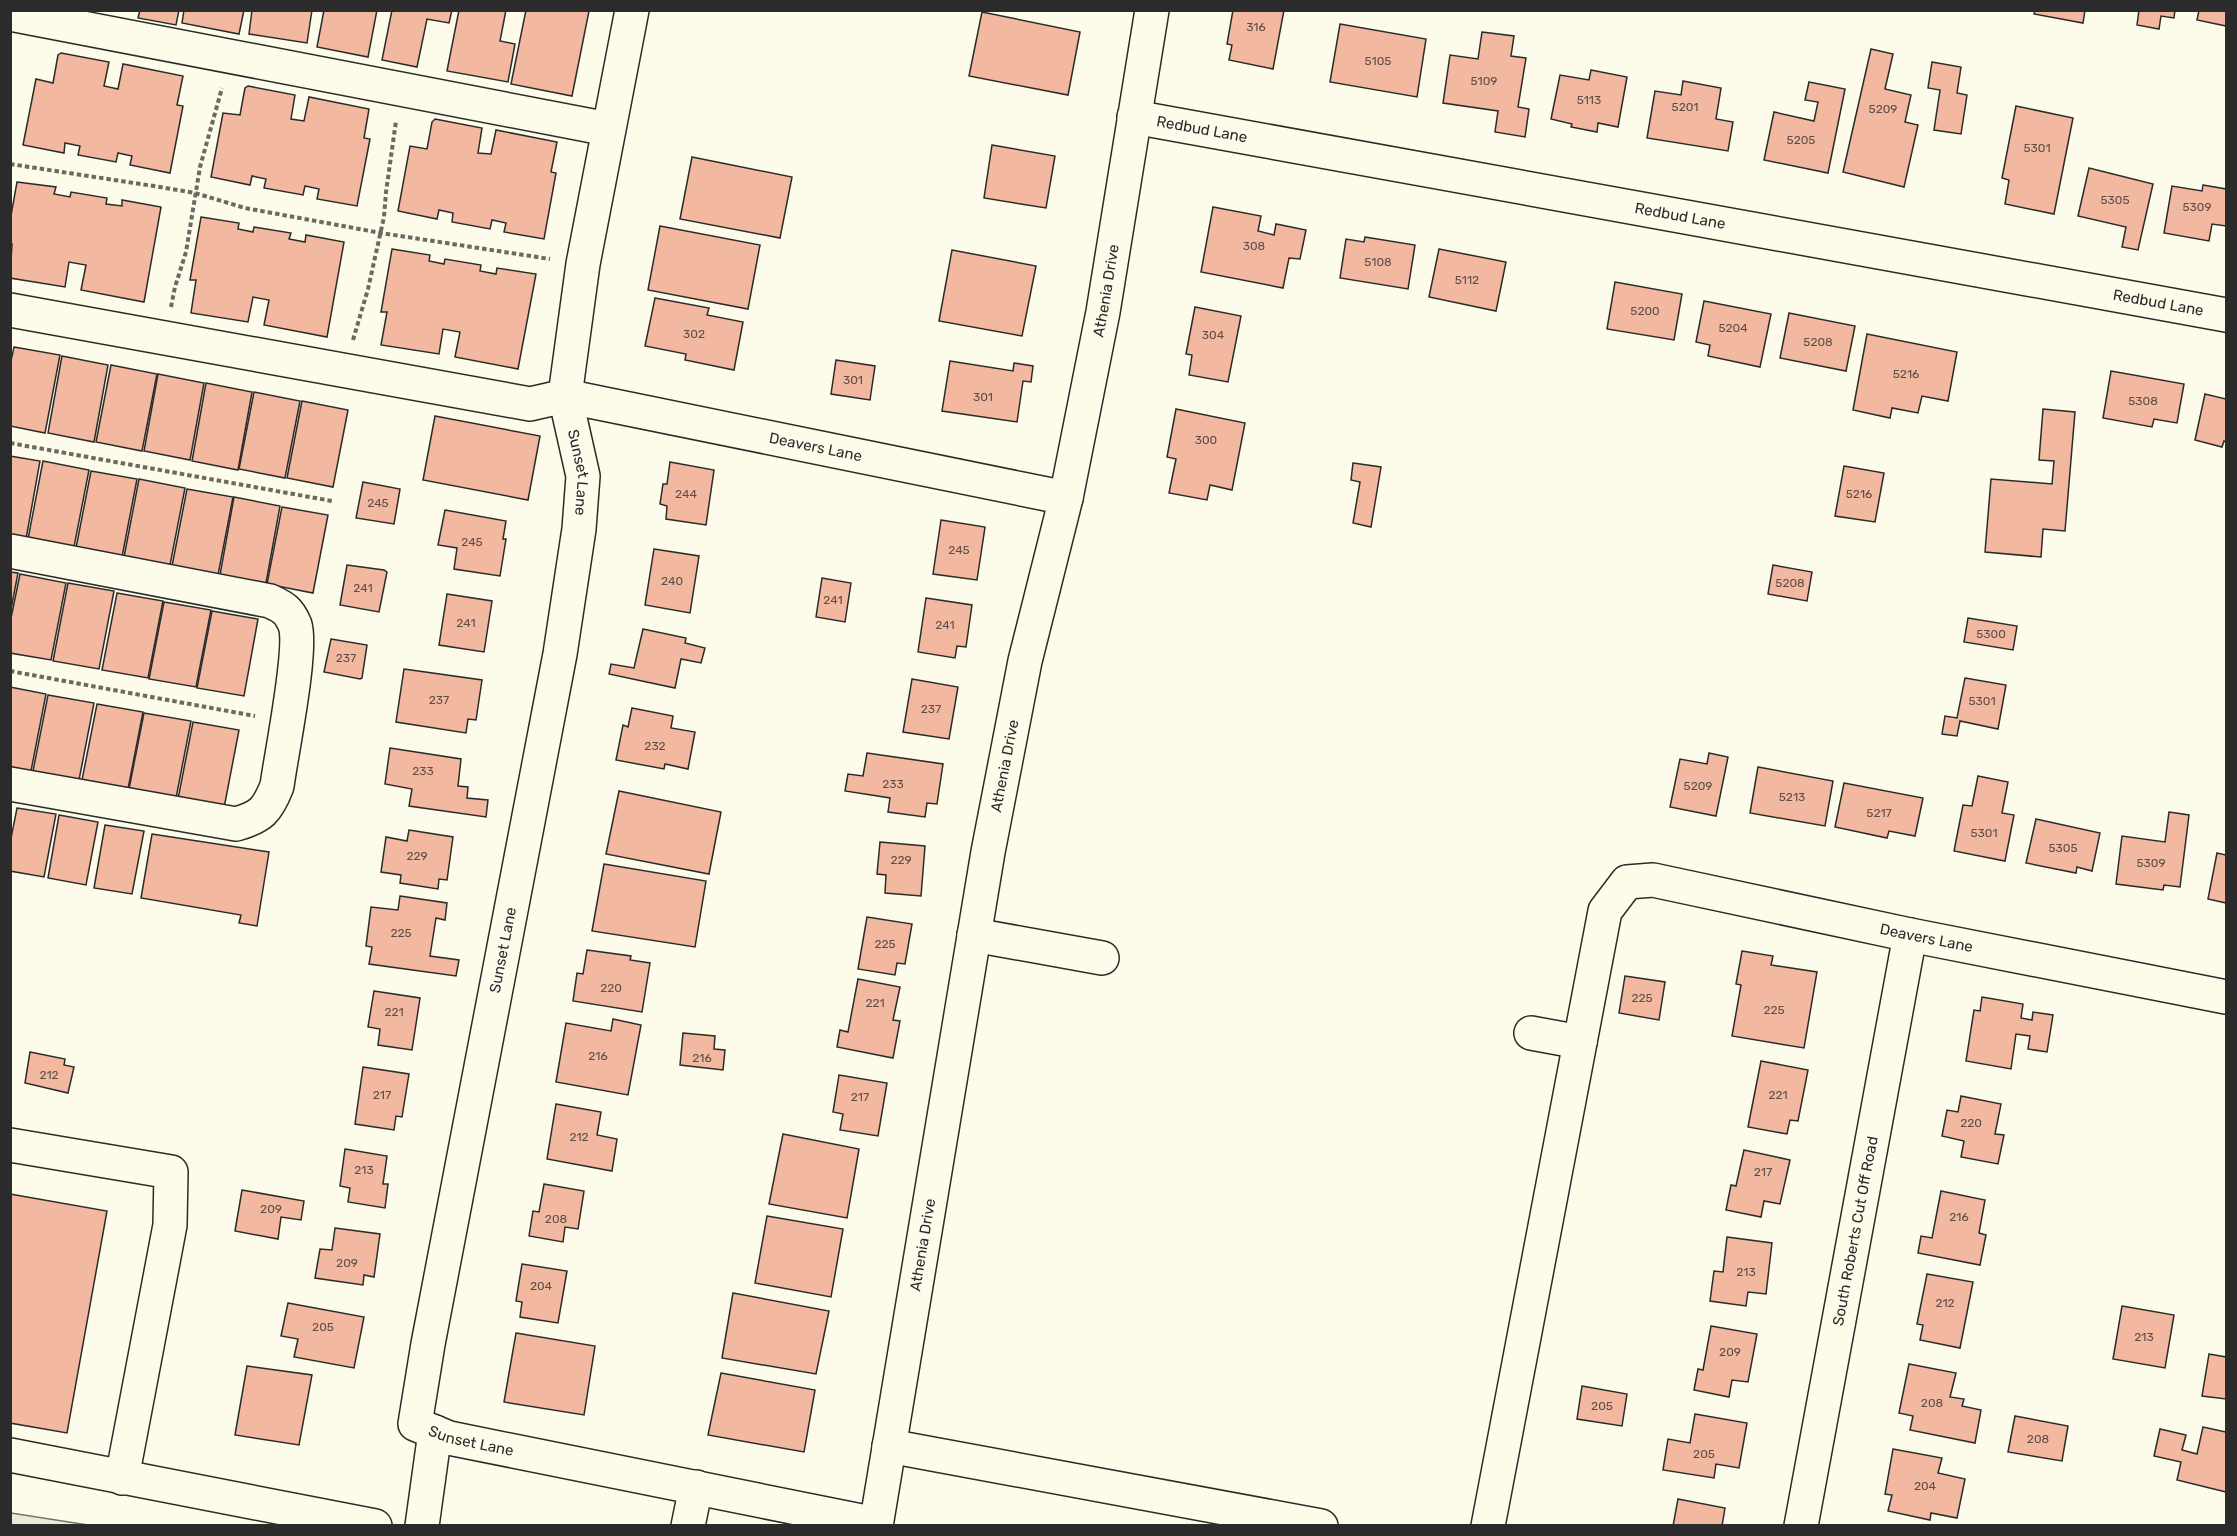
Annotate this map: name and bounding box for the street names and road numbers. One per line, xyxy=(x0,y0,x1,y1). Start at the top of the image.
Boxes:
street label: Redbud Lane xyxy=(1155,112,1249,146)
street label: Redbud Lane xyxy=(1633,199,1727,233)
street label: Athenia Drive xyxy=(1089,243,1123,339)
street label: Redbud Lane xyxy=(2111,286,2205,320)
street label: Sunset Lane xyxy=(564,428,592,516)
street label: Deavers Lane xyxy=(767,429,864,465)
street label: Athenia Drive xyxy=(987,718,1022,814)
street label: Sunset Lane xyxy=(486,905,520,995)
street label: Deavers Lane xyxy=(1878,920,1975,956)
street label: South Roberts Cut Off Road xyxy=(1829,1135,1882,1327)
street label: Athenia Drive xyxy=(906,1197,939,1293)
street label: Sunset Lane xyxy=(426,1422,515,1460)

